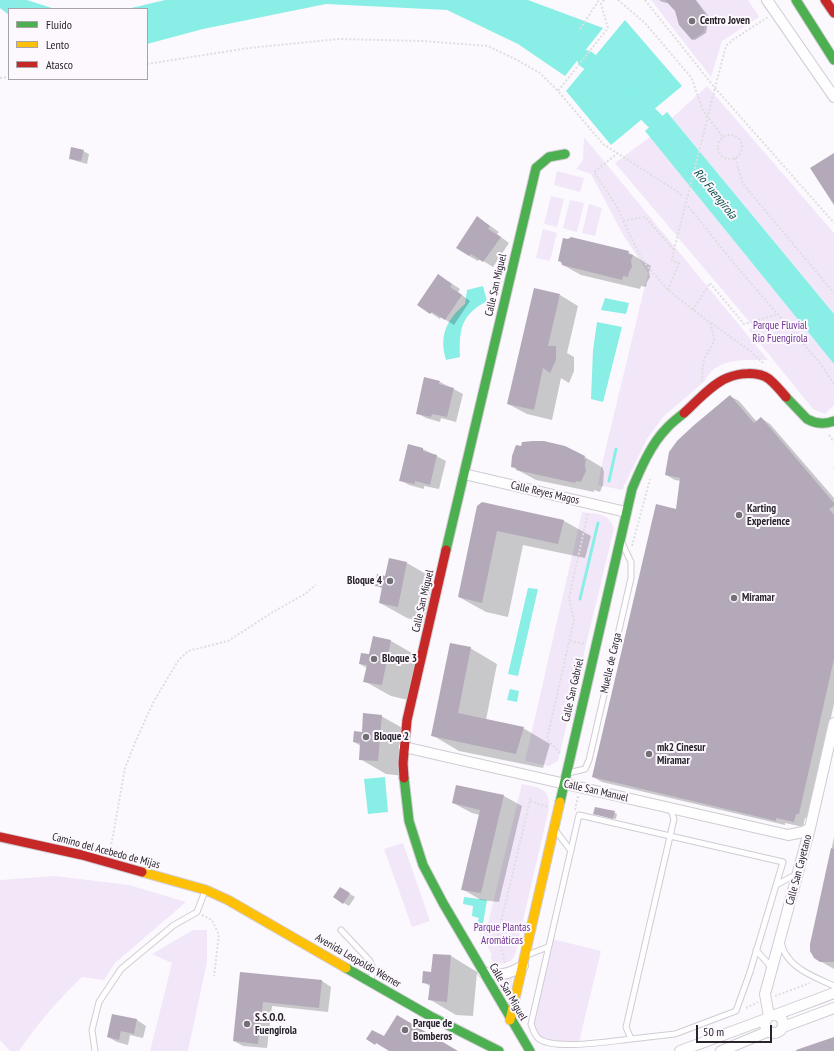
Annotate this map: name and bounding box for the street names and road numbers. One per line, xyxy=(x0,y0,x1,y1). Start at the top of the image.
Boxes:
street label: Calle San Miguel xyxy=(482,253,510,317)
street label: Calle Reyes Magos xyxy=(509,479,581,507)
street label: Calle San Miguel xyxy=(409,569,437,633)
street label: Muelle de Carga xyxy=(598,632,624,694)
street label: Calle San Gabriel xyxy=(559,657,587,723)
street label: Calle San Manuel xyxy=(563,777,629,805)
street label: Camino del Acebedo de Mijas xyxy=(51,830,161,872)
street label: Calle San Cayetano xyxy=(783,833,815,907)
street label: Avenida Leopoldo Werner xyxy=(313,931,403,991)
street label: Calle San Miguel xyxy=(486,961,530,1023)

